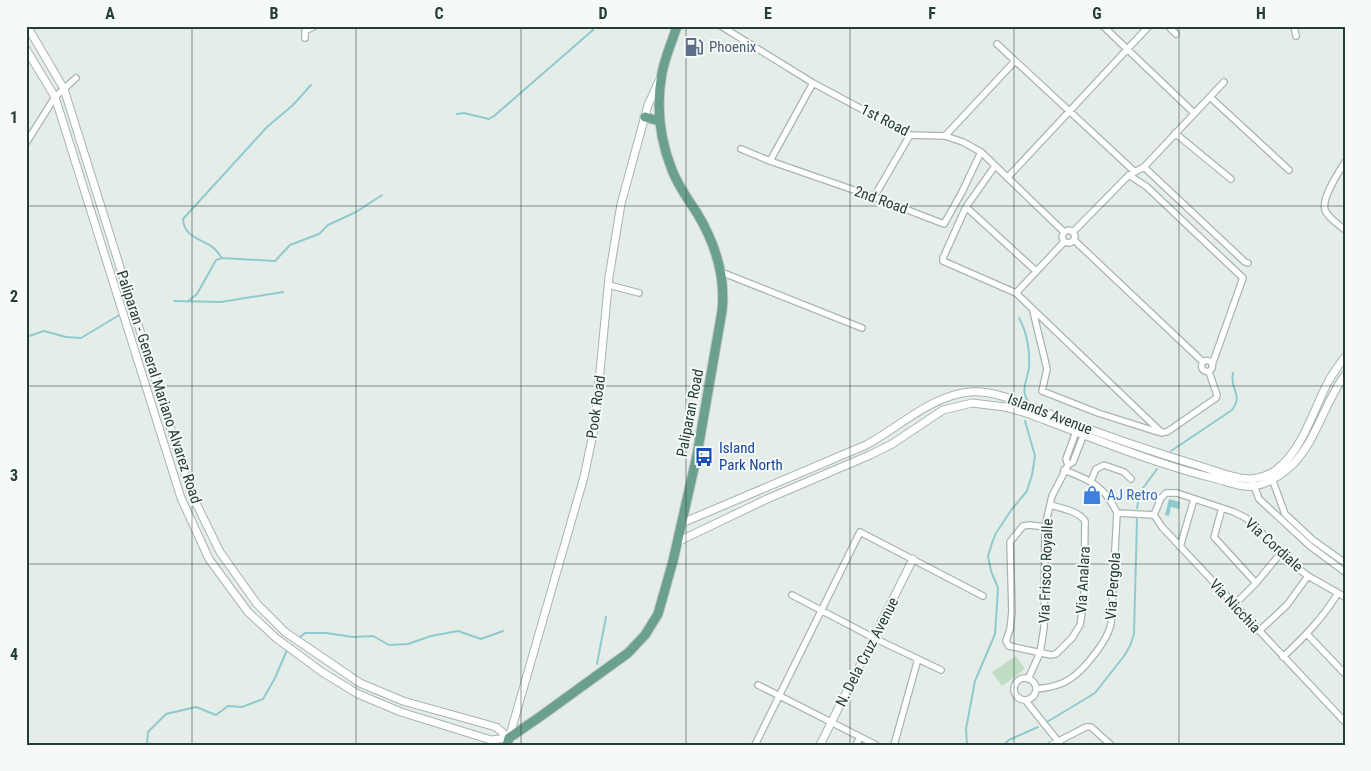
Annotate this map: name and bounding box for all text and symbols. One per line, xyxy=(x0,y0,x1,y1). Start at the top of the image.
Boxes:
text: A xyxy=(105,4,115,23)
text: B xyxy=(270,4,279,23)
text: C xyxy=(434,4,444,23)
text: D xyxy=(598,4,608,23)
text: E xyxy=(764,4,772,23)
text: F xyxy=(928,4,936,23)
text: G xyxy=(1092,4,1102,23)
text: H xyxy=(1256,4,1266,23)
fuel station icon: Phoenix xyxy=(683,36,705,58)
place label: Phoenix xyxy=(709,38,757,56)
street label: 1st Road xyxy=(858,100,912,140)
text: 1 xyxy=(10,108,18,127)
street label: 2nd Road xyxy=(852,182,910,218)
street label: Paliparan - General Mariano Alvarez Road xyxy=(113,268,205,506)
text: 2 xyxy=(10,287,18,306)
street label: Paliparan Road xyxy=(673,368,707,458)
street label: Pook Road xyxy=(583,374,609,440)
street label: Islands Avenue xyxy=(1005,390,1095,438)
place label: Island Park North xyxy=(719,439,783,474)
bus stop icon: Island Park North xyxy=(693,446,715,468)
text: 3 xyxy=(10,466,18,485)
shop icon: AJ Retro xyxy=(1081,484,1103,506)
place label: AJ Retro xyxy=(1107,486,1158,504)
street label: Via Cordiale xyxy=(1241,514,1307,576)
street label: Via Frisco Royalle xyxy=(1035,518,1057,624)
street label: Via Analara xyxy=(1072,546,1094,614)
street label: Via Pergola xyxy=(1102,552,1124,620)
street label: Via Nicchia xyxy=(1206,575,1264,637)
street label: N. Dela Cruz Avenue xyxy=(832,595,902,709)
text: 4 xyxy=(10,645,18,664)

